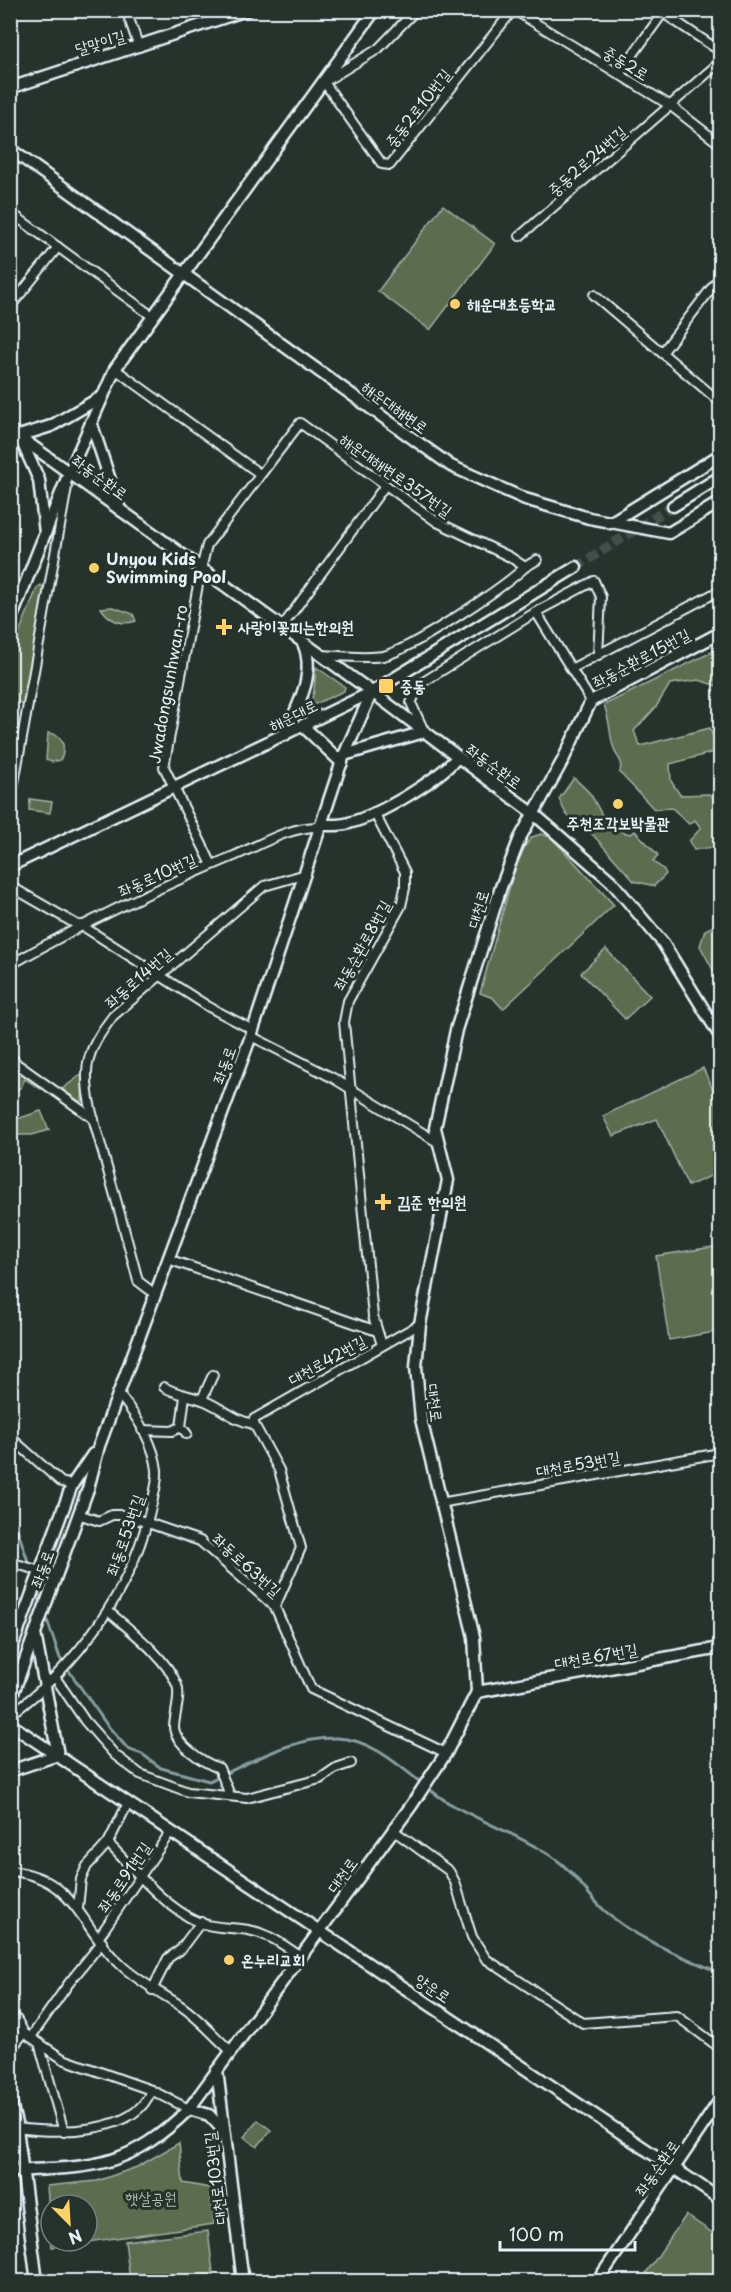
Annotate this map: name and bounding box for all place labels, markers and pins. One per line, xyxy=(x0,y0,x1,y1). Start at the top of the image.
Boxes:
place label: 해운대초등학교 xyxy=(466,291,557,315)
marker: 해운대초등학교 xyxy=(448,297,462,311)
place label: Unyou Kids Swimming Pool xyxy=(106,546,226,588)
marker: Unyou Kids Swimming Pool xyxy=(87,561,101,575)
place label: 사랑이꽃피는한의원 xyxy=(237,614,354,638)
marker: 사랑이꽃피는한의원 xyxy=(215,618,233,636)
place label: 중동 xyxy=(400,673,426,697)
marker: 중동 xyxy=(377,677,395,695)
marker: 주천조각보박물관 xyxy=(611,797,625,811)
place label: 주천조각보박물관 xyxy=(567,810,670,834)
place label: 김준 한의원 xyxy=(397,1189,467,1213)
marker: 김준 한의원 xyxy=(374,1193,392,1211)
place label: 온누리교회 xyxy=(241,1947,305,1971)
marker: 온누리교회 xyxy=(222,1953,236,1967)

